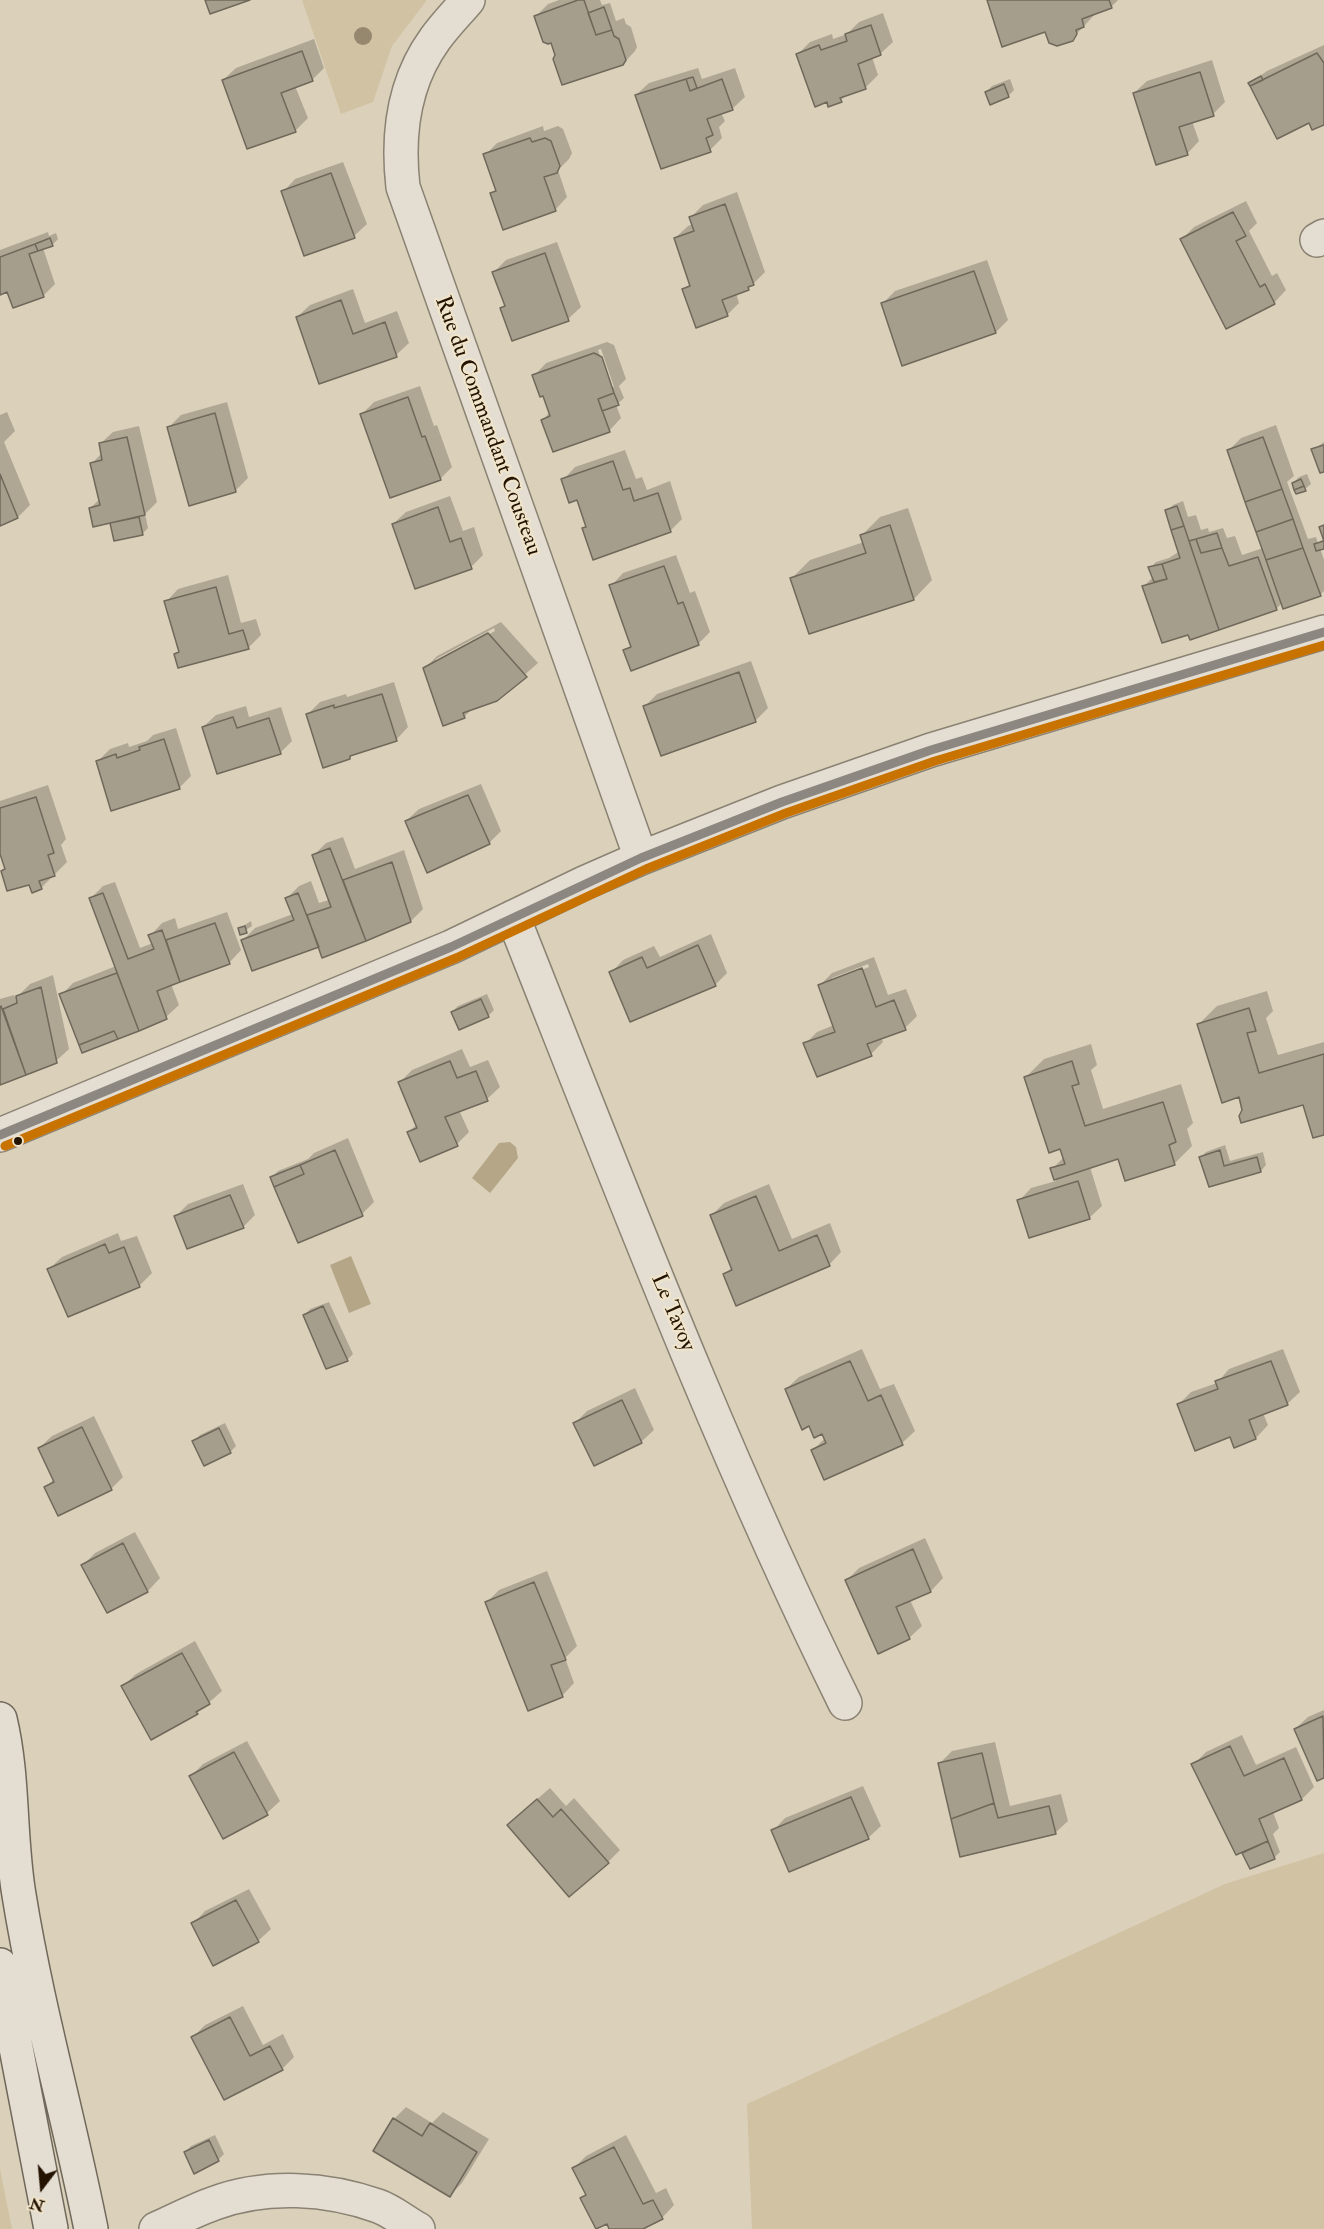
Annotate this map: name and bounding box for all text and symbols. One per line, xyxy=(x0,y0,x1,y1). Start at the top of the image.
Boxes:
street label: Rue du Commandant Cousteau xyxy=(428,293,546,559)
unlabelled marker xyxy=(12,1135,24,1147)
street label: Le Tavoy xyxy=(644,1270,700,1356)
north arrow xyxy=(12,2157,72,2217)
text: N xyxy=(27,2193,47,2216)

